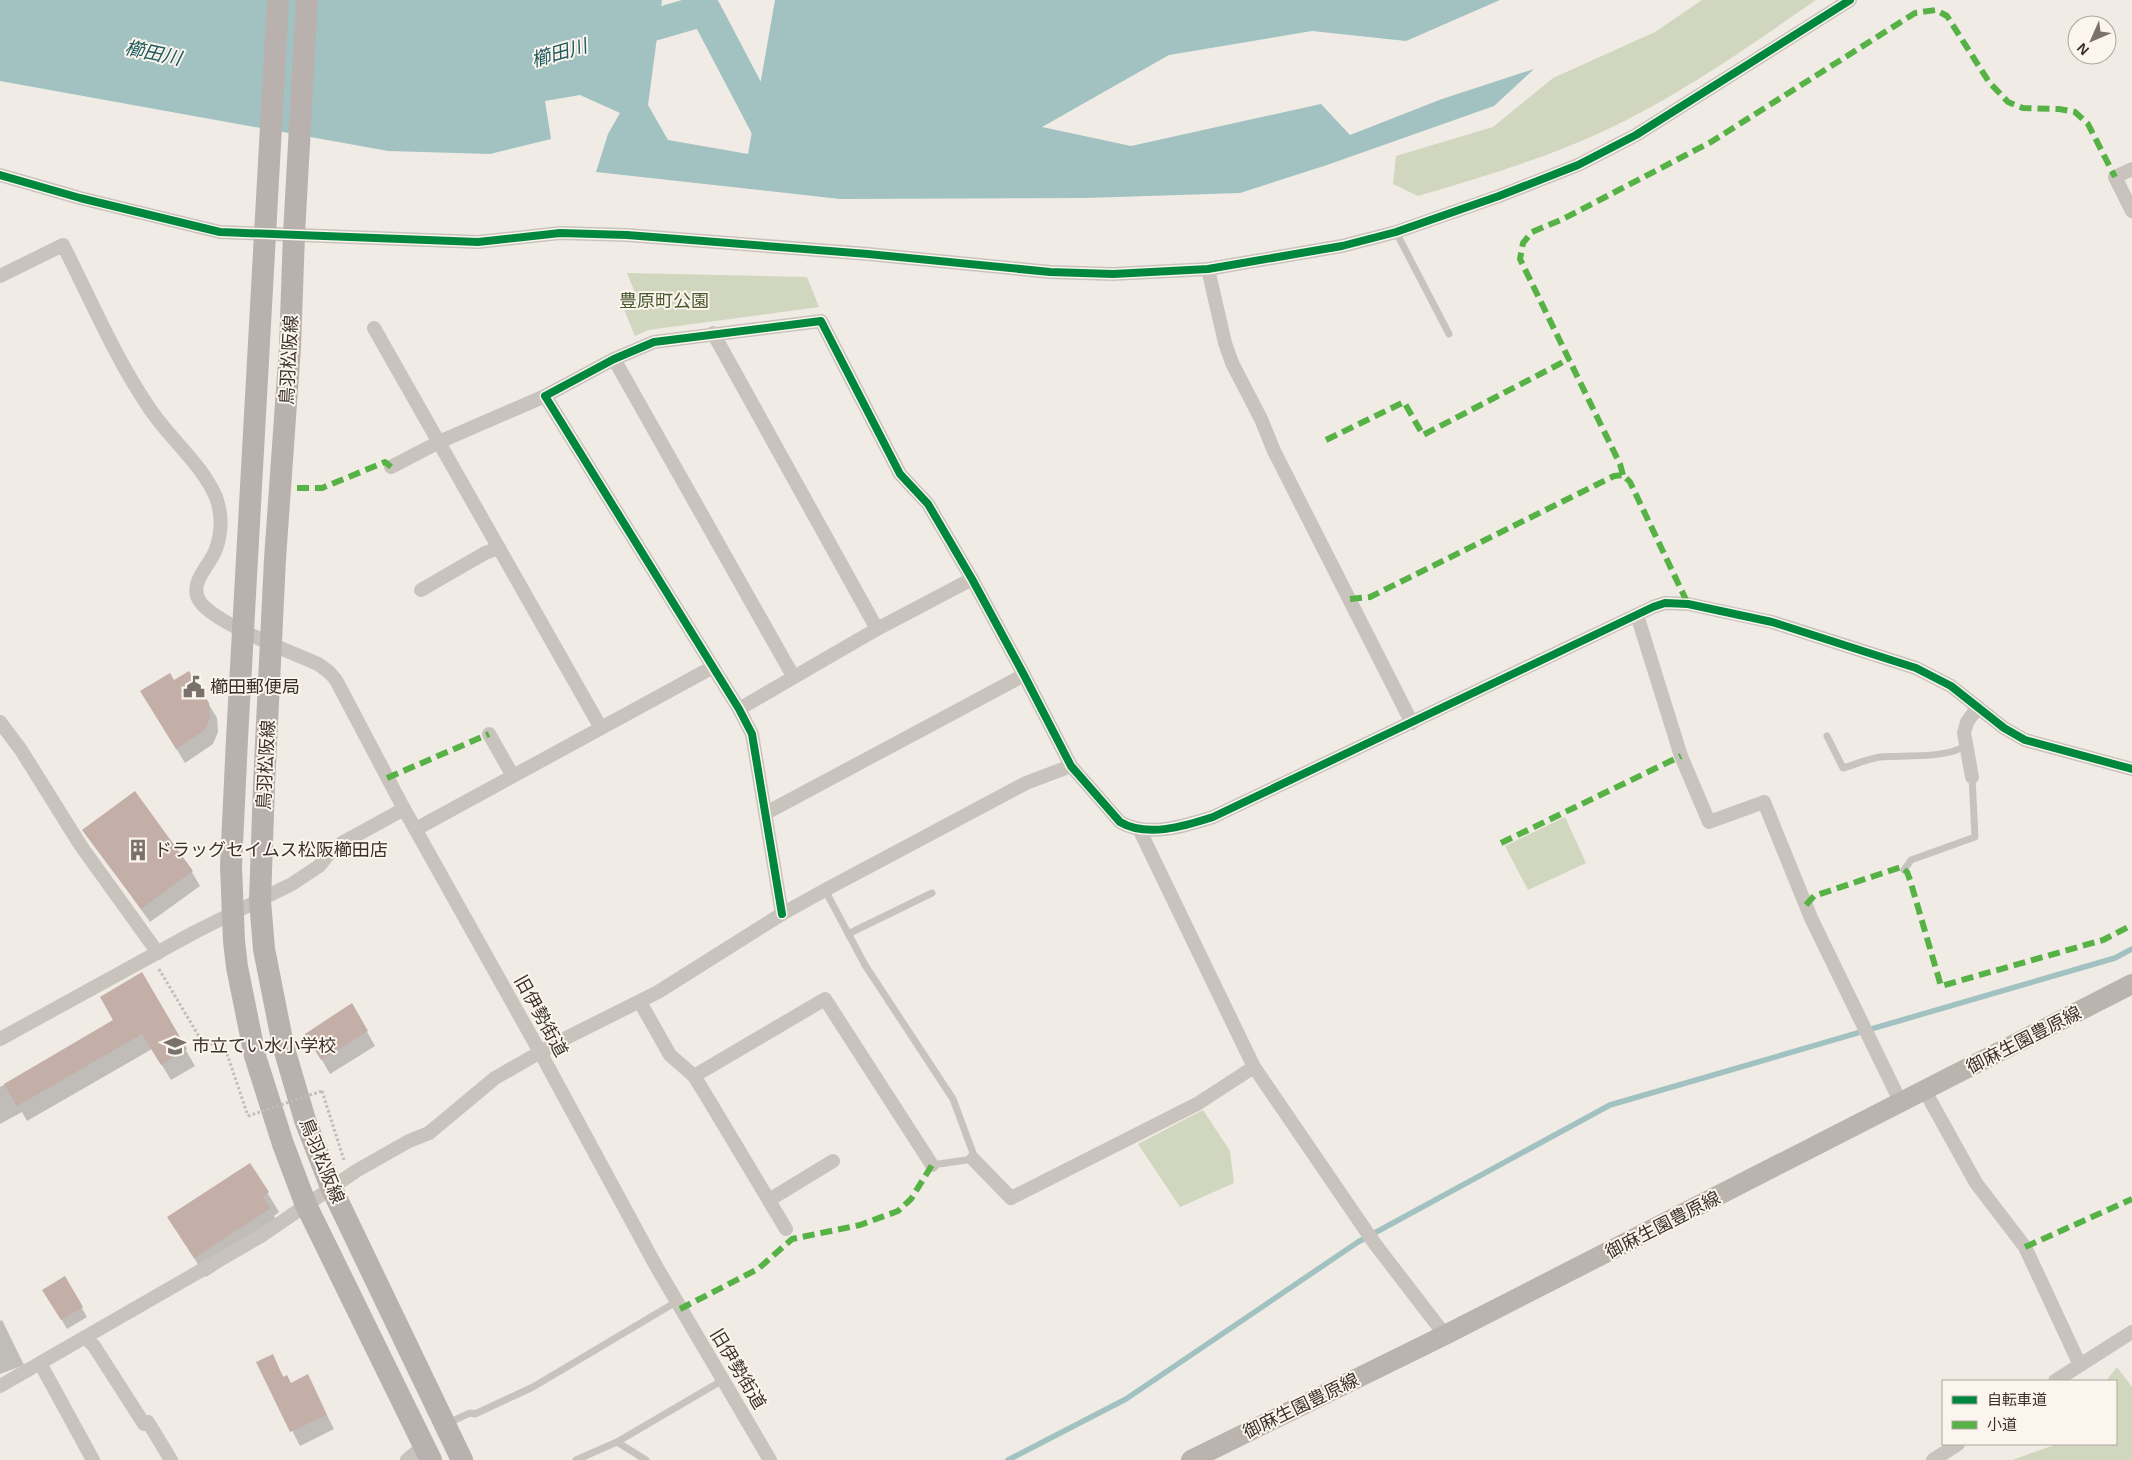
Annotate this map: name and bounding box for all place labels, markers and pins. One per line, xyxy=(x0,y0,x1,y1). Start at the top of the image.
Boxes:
public building icon: 櫛田郵便局 xyxy=(181,674,207,700)
place label: 櫛田郵便局 xyxy=(210,677,300,697)
building icon: ドラッグセイムス松阪櫛田店 xyxy=(125,837,151,863)
place label: ドラッグセイムス松阪櫛田店 xyxy=(154,840,388,860)
school or university icon: 市立てい水小学校 xyxy=(162,1033,188,1059)
place label: 市立てい水小学校 xyxy=(192,1036,336,1056)

